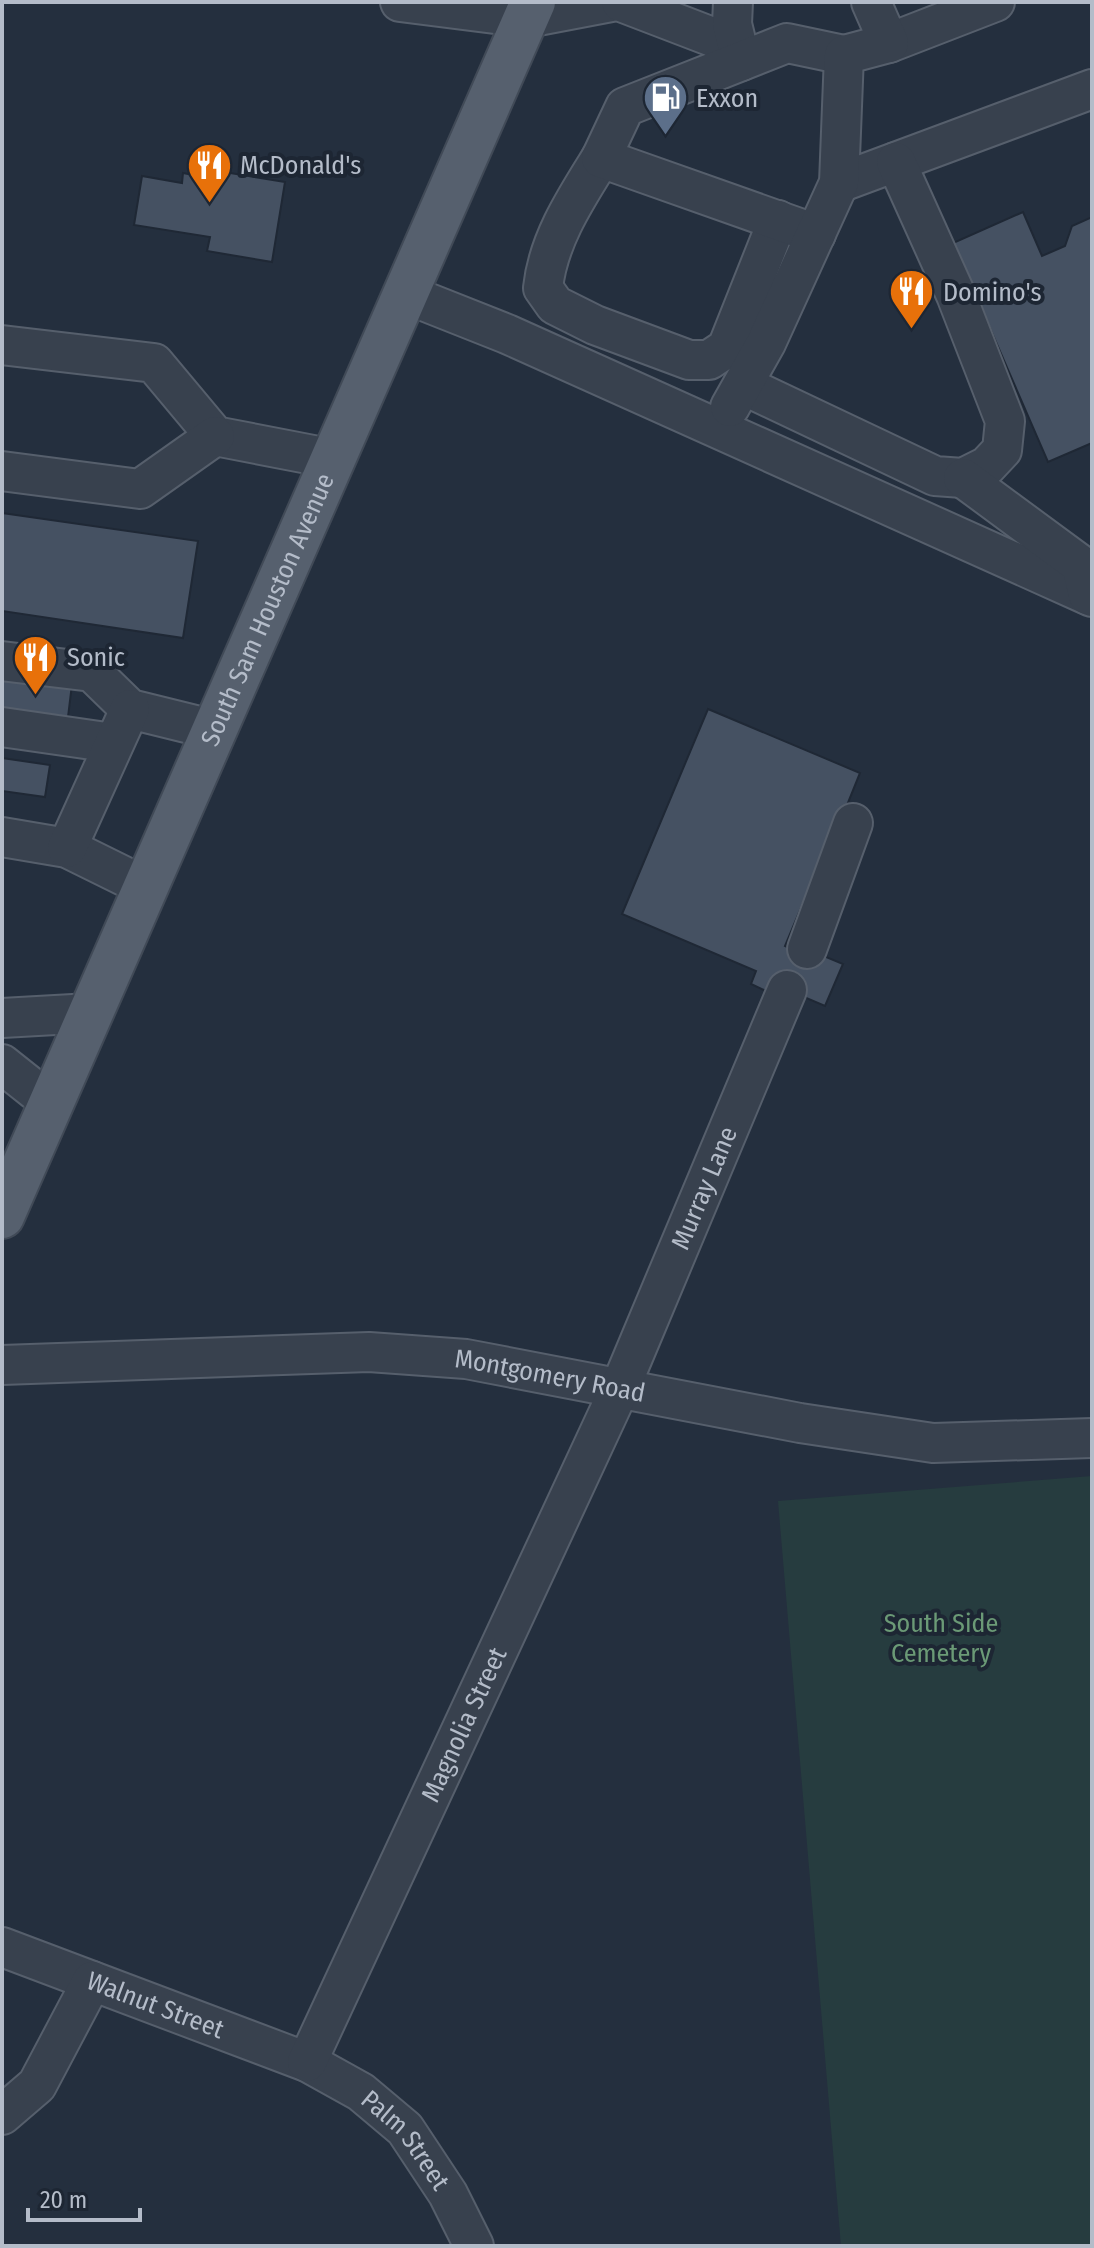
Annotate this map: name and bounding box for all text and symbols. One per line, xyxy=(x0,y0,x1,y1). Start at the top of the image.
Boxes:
fuel station icon: Exxon xyxy=(641,74,689,137)
place label: Exxon xyxy=(696,83,758,114)
restaurant icon: McDonald's xyxy=(185,141,233,204)
place label: McDonald's xyxy=(240,150,361,181)
restaurant icon: Domino's xyxy=(888,268,936,331)
place label: Domino's xyxy=(943,277,1042,308)
street label: South Sam Houston Avenue xyxy=(195,469,341,751)
restaurant icon: Sonic xyxy=(12,633,60,696)
place label: Sonic xyxy=(67,642,125,673)
street label: Murray Lane xyxy=(665,1122,744,1254)
street label: Montgomery Road xyxy=(454,1343,648,1409)
park label: South Side Cemetery xyxy=(884,1608,998,1669)
street label: Magnolia Street xyxy=(415,1642,514,1807)
street label: Walnut Street xyxy=(82,1965,229,2045)
street label: Palm Street xyxy=(355,2084,456,2196)
scale bar xyxy=(28,2172,140,2222)
text: 20 m xyxy=(40,2186,87,2214)

